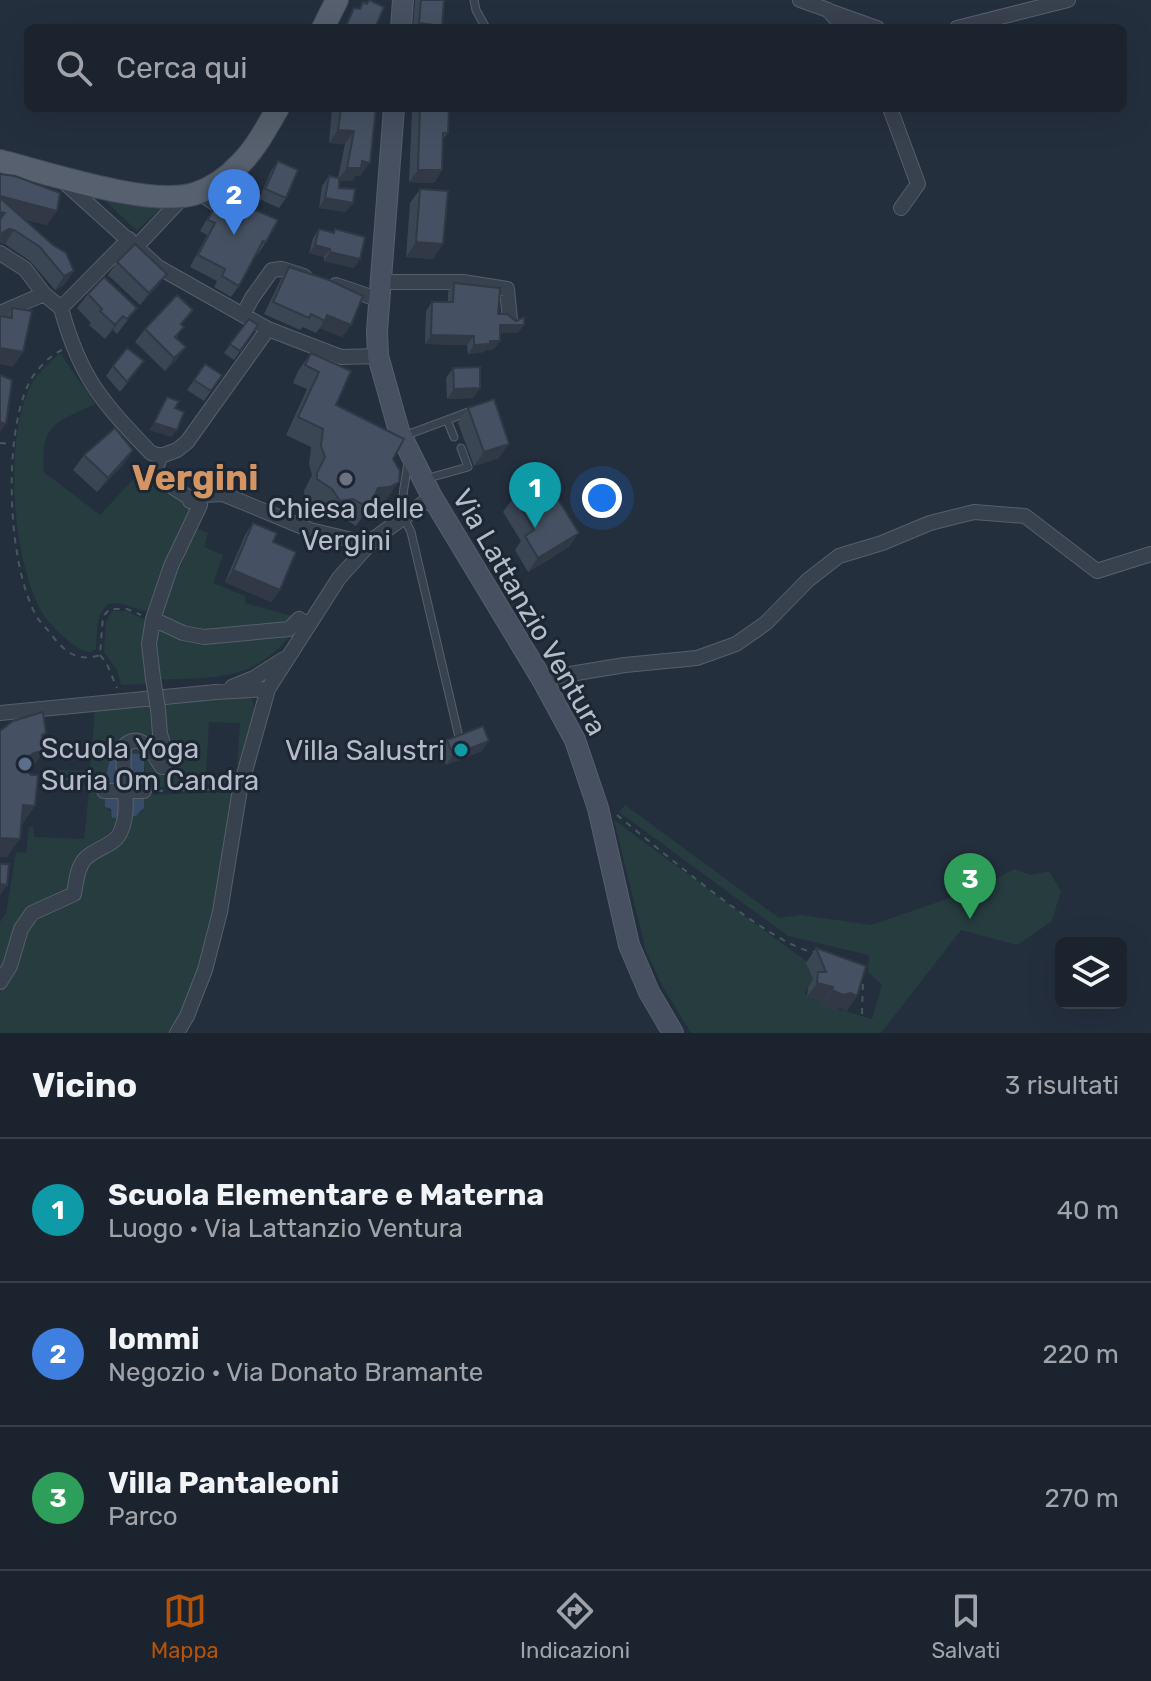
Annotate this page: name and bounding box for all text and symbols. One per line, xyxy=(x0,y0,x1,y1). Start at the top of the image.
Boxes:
search box xyxy=(24,24,1127,112)
icon: search xyxy=(52,46,96,90)
text: Cerca qui xyxy=(116,50,248,86)
pin: 2 xyxy=(208,169,260,235)
district label: Vergini xyxy=(131,456,259,499)
pin: 1 xyxy=(509,462,561,528)
marker: Chiesa delle Vergini xyxy=(337,470,355,488)
your location xyxy=(582,478,622,518)
street label: Via Lattanzio Ventura xyxy=(446,483,614,741)
place label: Chiesa delle Vergini xyxy=(268,492,424,557)
place label: Scuola Yoga Suria Om Candra xyxy=(41,732,259,797)
place label: Villa Salustri xyxy=(285,734,445,767)
marker: Villa Salustri xyxy=(452,741,470,759)
marker: Scuola Yoga Suria Om Candra xyxy=(16,755,34,773)
pin: 3 xyxy=(944,853,996,919)
map controls xyxy=(1055,937,1127,1009)
button: layers xyxy=(1055,937,1127,1009)
text: Vicino xyxy=(32,1065,137,1106)
text: 3 risultati xyxy=(1005,1070,1119,1101)
text: Scuola Elementare e Materna xyxy=(108,1177,544,1213)
text: 1 xyxy=(52,1195,64,1226)
text: 40 m xyxy=(1057,1195,1119,1226)
text: Luogo · Via Lattanzio Ventura xyxy=(108,1213,463,1244)
text: Iommi xyxy=(108,1321,200,1357)
text: 2 xyxy=(50,1339,66,1370)
text: 220 m xyxy=(1042,1339,1119,1370)
text: Negozio · Via Donato Bramante xyxy=(108,1357,483,1388)
text: Villa Pantaleoni xyxy=(108,1465,339,1501)
text: 3 xyxy=(49,1483,67,1514)
text: 270 m xyxy=(1044,1483,1119,1514)
text: Parco xyxy=(108,1501,178,1532)
tab: Mappa xyxy=(151,1589,219,1664)
tab: Indicazioni xyxy=(520,1589,630,1664)
tab: Salvati xyxy=(931,1589,1000,1664)

